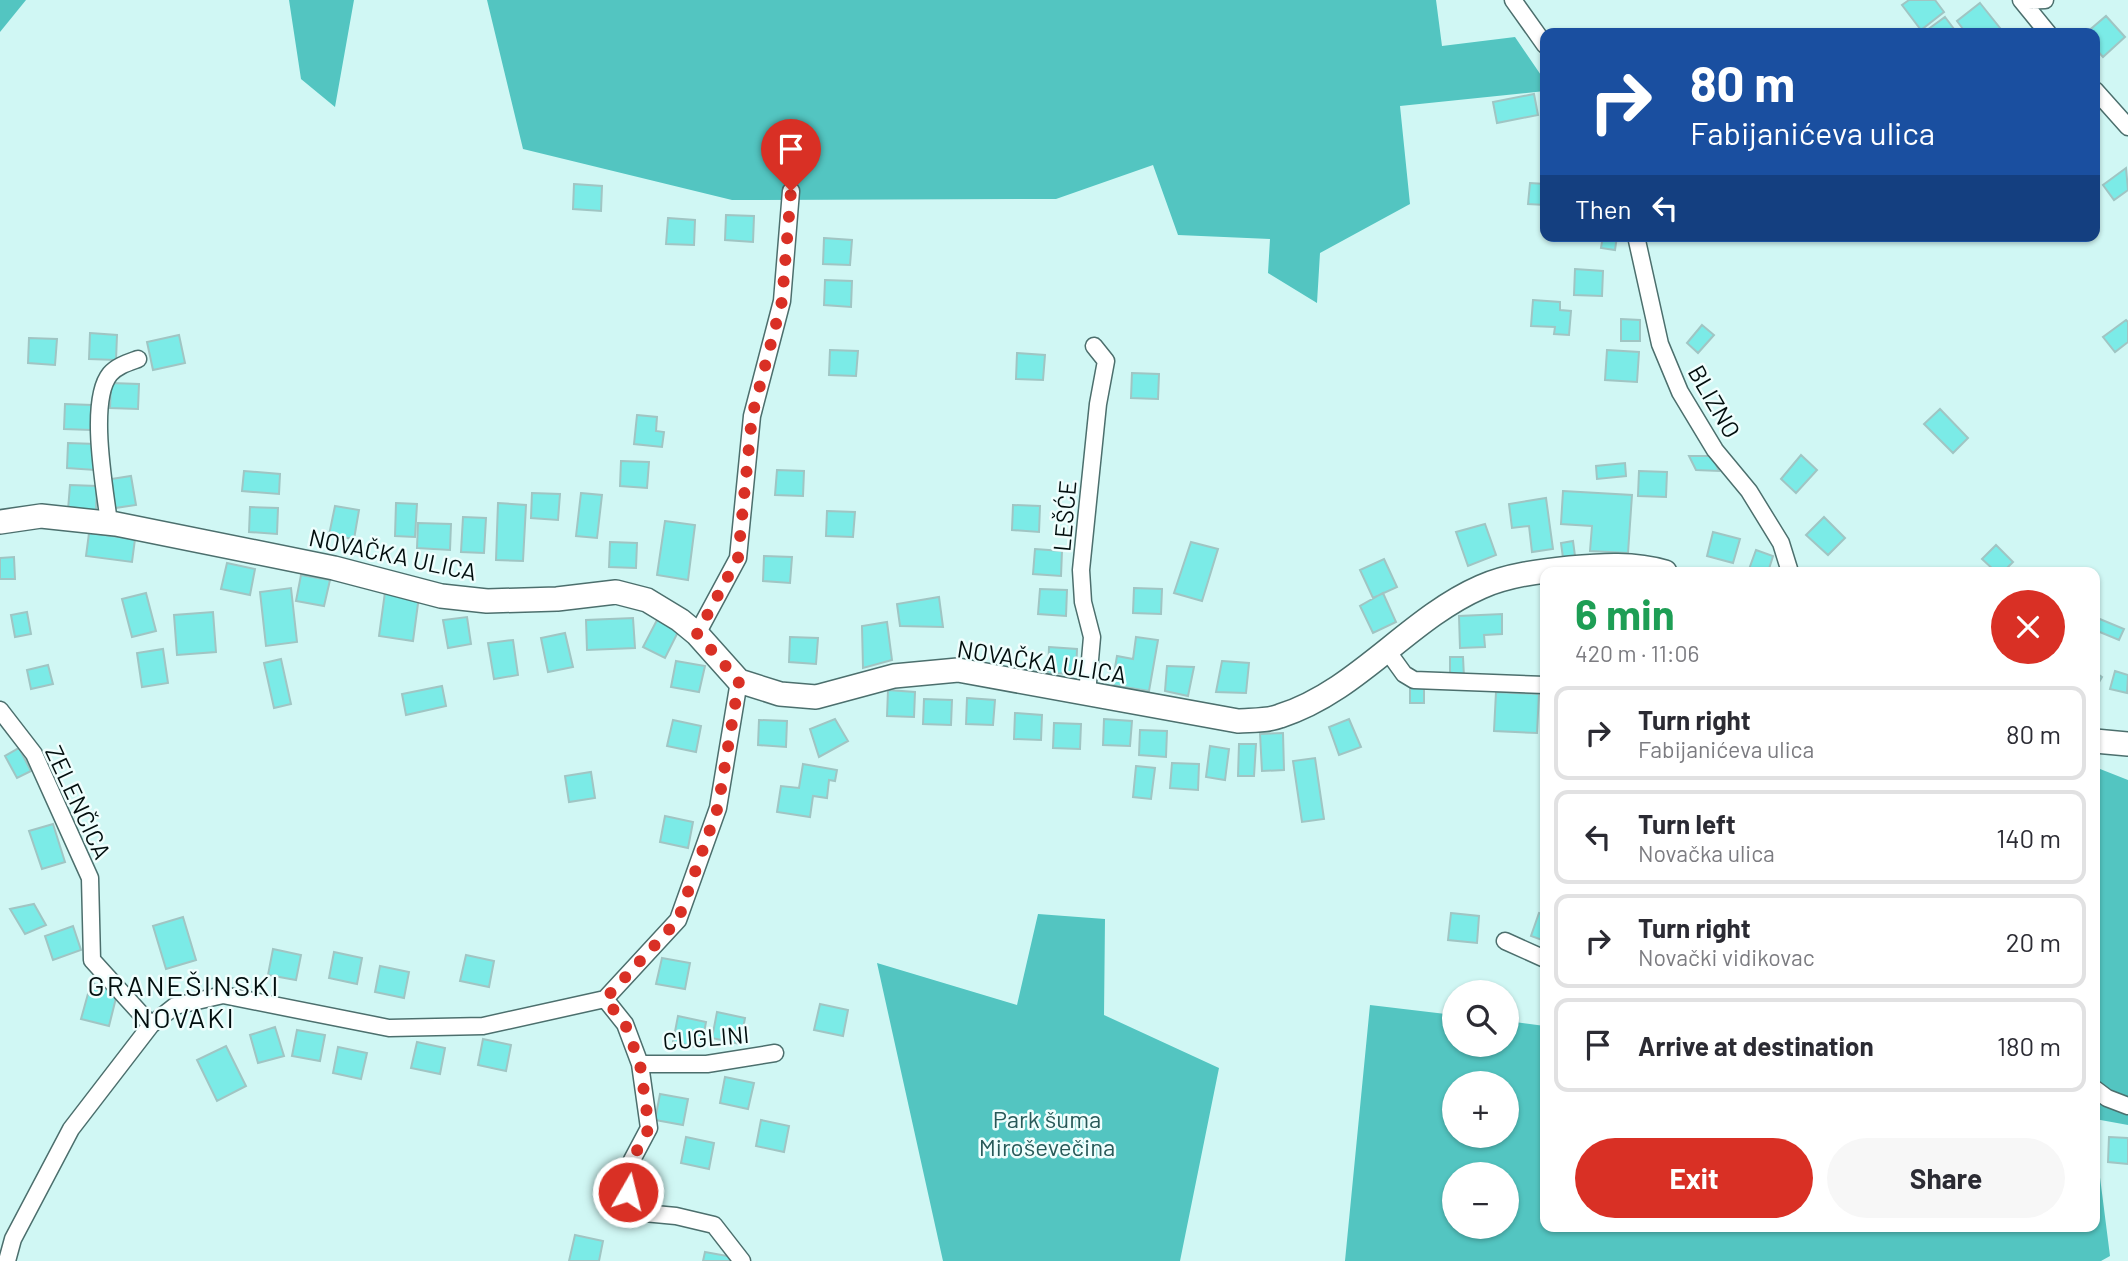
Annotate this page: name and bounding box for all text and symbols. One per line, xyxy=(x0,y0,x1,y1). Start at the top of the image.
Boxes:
text: 80 m xyxy=(1690,53,1795,112)
icon: right xyxy=(1575,56,1666,147)
text: Fabijanićeva ulica xyxy=(1690,113,1935,151)
pin xyxy=(761,119,821,191)
icon: arrive xyxy=(772,130,810,168)
icon: left xyxy=(1646,189,1684,227)
text: Then xyxy=(1575,193,1632,224)
street label: BLIZNO xyxy=(1683,359,1747,443)
street label: LEŠĆE xyxy=(1046,479,1082,553)
street label: NOVAČKA ULICA xyxy=(306,522,480,586)
text: 6 min xyxy=(1575,588,1675,638)
button: close xyxy=(1991,590,2065,664)
street label: NOVAČKA ULICA xyxy=(955,633,1129,689)
text: 420 m · 11:06 xyxy=(1575,639,1699,667)
text: Turn right xyxy=(1638,704,1751,735)
icon: right xyxy=(1579,714,1617,752)
text: 80 m xyxy=(2006,718,2061,749)
text: Fabijanićeva ulica xyxy=(1638,735,1814,763)
street label: ZELENČICA xyxy=(40,741,118,863)
text: Turn left xyxy=(1638,808,1736,839)
icon: left xyxy=(1579,818,1617,856)
text: 140 m xyxy=(1996,822,2061,853)
text: Novačka ulica xyxy=(1638,839,1775,867)
text: Turn right xyxy=(1638,912,1751,943)
icon: right xyxy=(1579,922,1617,960)
text: 20 m xyxy=(2006,926,2061,957)
text: Novački vidikovac xyxy=(1638,943,1815,971)
district label: GRANEŠINSKI NOVAKI xyxy=(87,968,281,1034)
map controls xyxy=(1442,980,1519,1239)
button: search xyxy=(1442,980,1519,1057)
street label: CUGLINI xyxy=(662,1019,750,1055)
icon: arrive xyxy=(1579,1026,1617,1064)
text: Arrive at destination xyxy=(1638,1030,1874,1061)
text: 180 m xyxy=(1997,1030,2061,1061)
button: + xyxy=(1442,1071,1519,1148)
park label: Park šuma Miroševečina xyxy=(979,1104,1115,1161)
button: Exit xyxy=(1575,1138,1813,1218)
button: Share xyxy=(1827,1138,2065,1218)
position arrow xyxy=(591,1155,665,1229)
button: − xyxy=(1442,1162,1519,1239)

